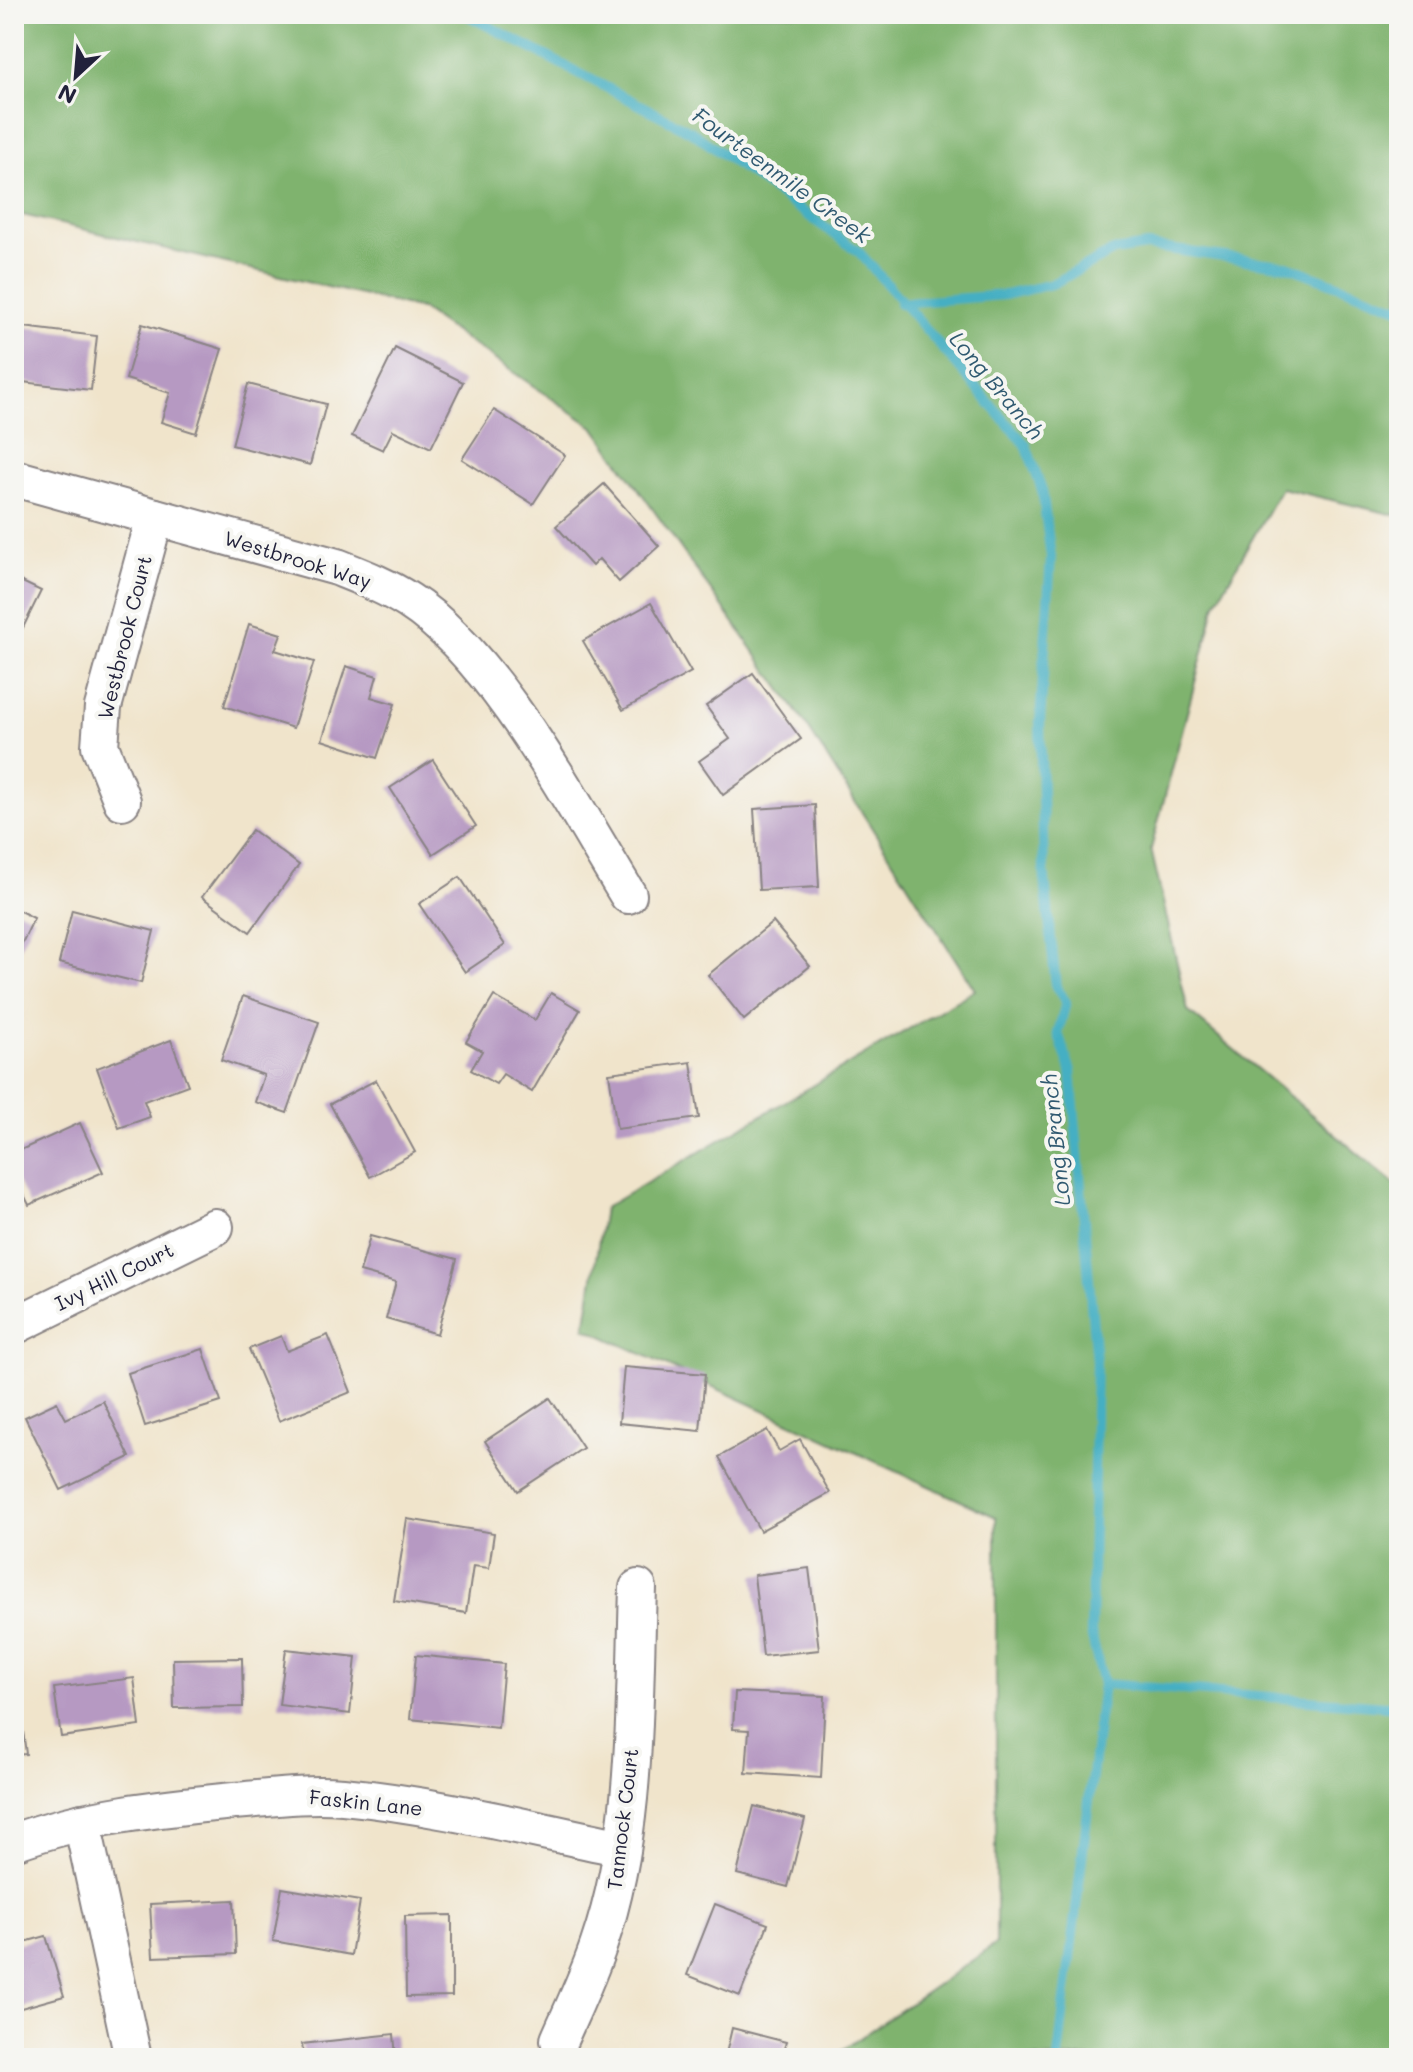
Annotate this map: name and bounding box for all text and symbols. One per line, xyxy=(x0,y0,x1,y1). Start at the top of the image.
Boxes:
north arrow xyxy=(36,36,116,116)
text: N xyxy=(53,78,81,111)
water label: Fourteenmile Creek xyxy=(687,100,878,250)
water label: Long Branch xyxy=(943,325,1051,445)
street label: Westbrook Way xyxy=(221,524,375,594)
street label: Westbrook Court xyxy=(91,552,157,722)
water label: Long Branch xyxy=(1034,1073,1076,1207)
street label: Ivy Hill Court xyxy=(50,1236,178,1316)
street label: Tannock Court xyxy=(600,1747,644,1891)
street label: Faskin Lane xyxy=(308,1783,424,1821)

